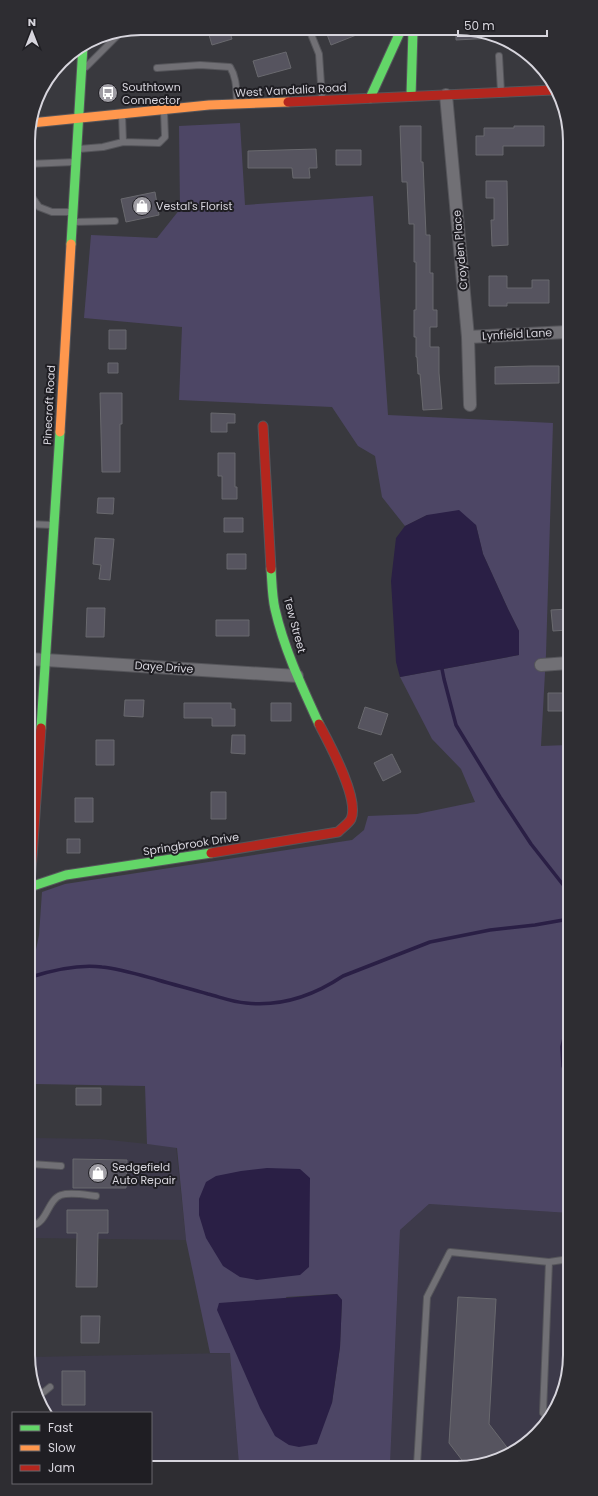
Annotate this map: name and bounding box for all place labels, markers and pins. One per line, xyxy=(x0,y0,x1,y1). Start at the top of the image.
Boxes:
place label: Southtown Connector xyxy=(122,79,181,108)
bus stop icon: Southtown Connector xyxy=(97,82,119,104)
shop icon: Vestal's Florist xyxy=(131,195,153,217)
place label: Vestal's Florist xyxy=(156,198,232,214)
place label: Sedgefield Auto Repair xyxy=(112,1159,176,1188)
shop icon: Sedgefield Auto Repair xyxy=(87,1162,109,1184)

